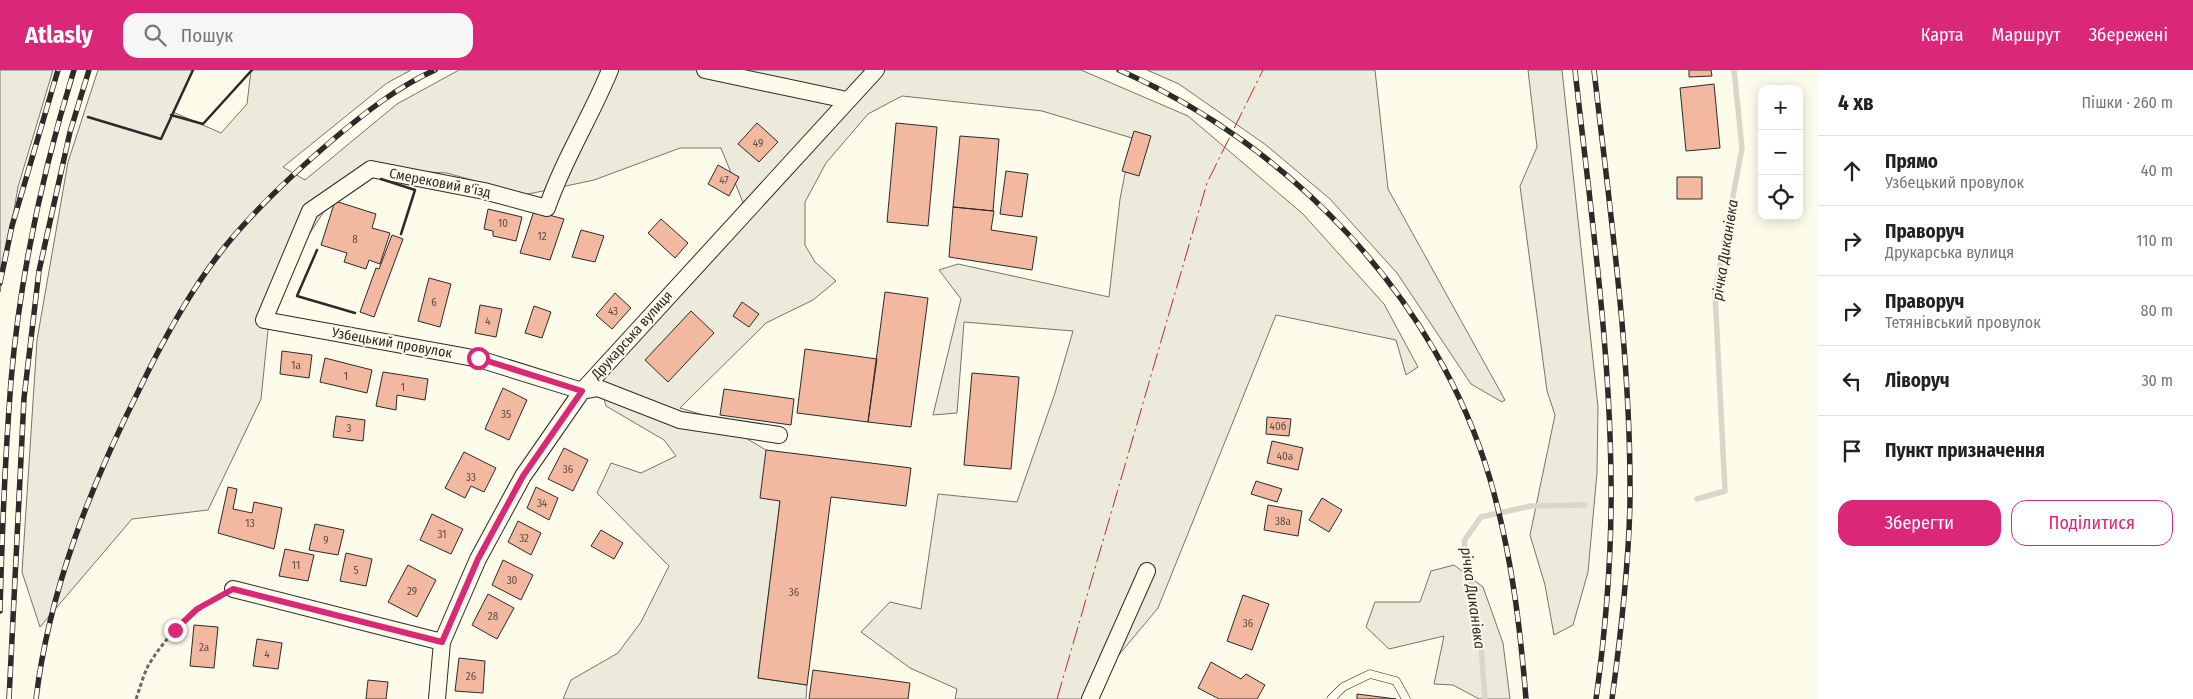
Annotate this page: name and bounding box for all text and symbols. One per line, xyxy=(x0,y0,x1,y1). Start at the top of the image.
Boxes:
search box xyxy=(123,13,473,58)
text: Atlasly xyxy=(25,21,93,49)
icon: search xyxy=(141,21,169,49)
text: Пошук xyxy=(181,24,233,47)
text: Карта xyxy=(1921,24,1964,46)
text: Маршрут xyxy=(1992,24,2061,46)
text: Збережені xyxy=(2089,24,2168,46)
map controls xyxy=(1758,85,1803,220)
button: + xyxy=(1758,85,1803,130)
text: 4 хв xyxy=(1838,90,1874,116)
text: Пішки · 260 m xyxy=(2081,93,2173,112)
button: − xyxy=(1758,130,1803,175)
house number: 49 xyxy=(753,137,763,150)
text: Прямо xyxy=(1885,150,1938,173)
icon: ahead xyxy=(1838,157,1866,185)
text: 40 m xyxy=(2141,161,2173,180)
street label: Смерековий в'їзд xyxy=(388,165,492,201)
text: Узбецький провулок xyxy=(1885,173,2024,192)
house number: 47 xyxy=(719,174,729,187)
button: locate xyxy=(1758,175,1803,220)
water label: річка Диканівка xyxy=(1708,198,1742,302)
house number: 10 xyxy=(498,217,508,230)
text: Праворуч xyxy=(1885,220,1964,243)
icon: right xyxy=(1838,227,1866,255)
house number: 12 xyxy=(537,230,547,243)
text: 110 m xyxy=(2136,231,2173,250)
house number: 8 xyxy=(352,233,358,246)
text: Друкарська вулиця xyxy=(1885,243,2014,262)
street label: Друкарська вулиця xyxy=(587,287,676,383)
text: Праворуч xyxy=(1885,290,1964,313)
house number: 6 xyxy=(431,296,437,309)
icon: right xyxy=(1838,297,1866,325)
text: 80 m xyxy=(2141,301,2173,320)
house number: 43 xyxy=(608,305,618,318)
text: Тетянівський провулок xyxy=(1885,313,2041,332)
house number: 4 xyxy=(485,315,491,328)
street label: Узбецький провулок xyxy=(330,324,454,362)
route start xyxy=(467,347,490,370)
house number: 1а xyxy=(291,359,301,372)
icon: left xyxy=(1838,367,1866,395)
text: Ліворуч xyxy=(1885,369,1950,392)
house number: 1 xyxy=(344,370,348,383)
text: 30 m xyxy=(2141,371,2173,390)
house number: 1 xyxy=(401,381,405,394)
house number: 35 xyxy=(501,408,511,421)
house number: 40б xyxy=(1270,420,1287,433)
house number: 3 xyxy=(347,422,352,435)
icon: arrive xyxy=(1838,437,1866,465)
text: Пункт призначення xyxy=(1885,439,2045,462)
house number: 40а xyxy=(1277,450,1293,463)
house number: 36 xyxy=(563,463,574,476)
house number: 33 xyxy=(466,471,476,484)
house number: 34 xyxy=(537,497,548,510)
button: Зберегти xyxy=(1838,500,2001,546)
button: Поділитися xyxy=(2011,500,2173,546)
house number: 38а xyxy=(1275,515,1291,528)
house number: 13 xyxy=(245,517,255,530)
house number: 31 xyxy=(438,528,447,541)
house number: 32 xyxy=(519,532,529,545)
house number: 9 xyxy=(323,534,329,547)
water label: річка Диканівка xyxy=(1457,546,1489,650)
house number: 11 xyxy=(292,559,300,572)
house number: 5 xyxy=(353,564,359,577)
house number: 30 xyxy=(507,574,518,587)
house number: 29 xyxy=(407,585,417,598)
house number: 36 xyxy=(789,586,800,599)
house number: 28 xyxy=(488,610,499,623)
house number: 36 xyxy=(1243,617,1254,630)
route end xyxy=(164,619,187,642)
house number: 2а xyxy=(199,641,209,654)
house number: 4 xyxy=(264,648,270,661)
house number: 26 xyxy=(466,670,477,683)

